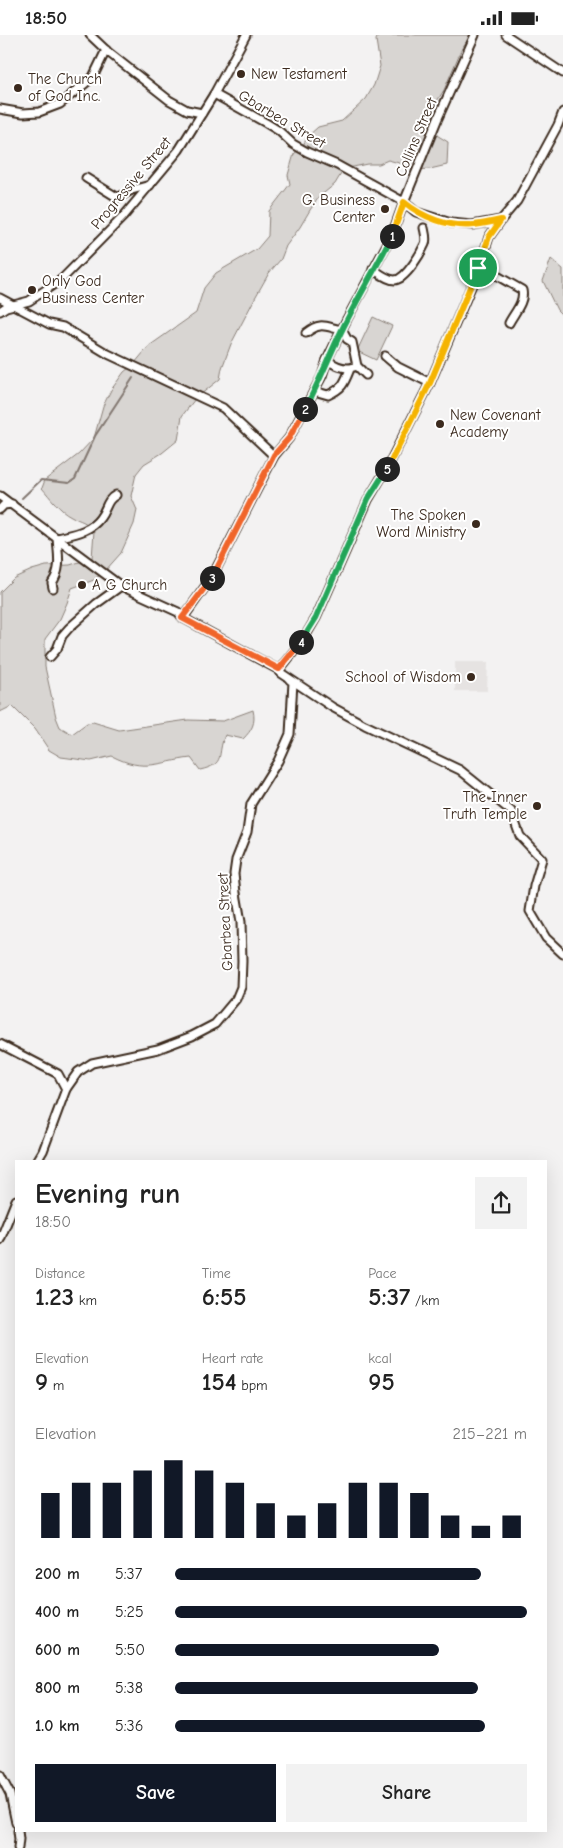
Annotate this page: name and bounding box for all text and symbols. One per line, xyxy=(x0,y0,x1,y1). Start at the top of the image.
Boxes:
text: 18:50 xyxy=(25,7,67,29)
place label: New Testament xyxy=(251,65,348,83)
marker: New Testament xyxy=(235,68,247,80)
place label: The Church of God Inc. xyxy=(28,70,102,105)
marker: The Church of God Inc. xyxy=(12,82,24,94)
street label: Gbarbea Street xyxy=(235,86,329,152)
street label: Collins Street xyxy=(391,94,441,179)
street label: Progressive Street xyxy=(87,133,175,233)
place label: G. Business Center xyxy=(302,191,375,226)
marker: G. Business Center xyxy=(379,203,391,215)
pin: 1 xyxy=(380,223,404,249)
text: 1 xyxy=(390,228,395,245)
pin xyxy=(457,247,499,289)
icon: arrive xyxy=(464,254,492,282)
place label: Only God Business Center xyxy=(42,272,144,307)
marker: Only God Business Center xyxy=(26,284,38,296)
pin: 2 xyxy=(292,397,318,421)
text: 2 xyxy=(302,401,309,418)
place label: New Covenant Academy xyxy=(450,406,541,441)
marker: New Covenant Academy xyxy=(434,418,446,430)
pin: 5 xyxy=(374,457,400,481)
text: 5 xyxy=(384,461,391,478)
place label: The Spoken Word Ministry xyxy=(376,506,466,541)
marker: The Spoken Word Ministry xyxy=(470,518,482,530)
pin: 3 xyxy=(200,565,224,591)
text: 3 xyxy=(209,570,216,587)
place label: A G Church xyxy=(92,576,167,594)
marker: A G Church xyxy=(76,579,88,591)
pin: 4 xyxy=(288,629,314,655)
text: 4 xyxy=(298,634,305,651)
place label: School of Wisdom xyxy=(345,668,461,686)
marker: School of Wisdom xyxy=(465,671,477,683)
place label: The Inner Truth Temple xyxy=(443,788,527,823)
marker: The Inner Truth Temple xyxy=(531,800,543,812)
street label: Gbarbea Street xyxy=(213,872,237,972)
button: share xyxy=(475,1177,527,1229)
text: Evening run xyxy=(35,1178,180,1210)
text: 18:50 xyxy=(35,1213,71,1231)
text: Distance xyxy=(35,1265,85,1282)
text: Time xyxy=(202,1265,231,1282)
text: Pace xyxy=(368,1265,397,1282)
text: 1.23 xyxy=(35,1282,74,1311)
text: 6:55 xyxy=(202,1282,246,1311)
text: 5:37 xyxy=(368,1282,410,1311)
text: km xyxy=(74,1292,97,1309)
text: /km xyxy=(410,1292,440,1309)
text: Elevation xyxy=(35,1350,89,1367)
text: Heart rate xyxy=(202,1350,263,1367)
text: kcal xyxy=(368,1350,392,1367)
text: 9 xyxy=(35,1367,48,1396)
text: 154 xyxy=(202,1367,236,1396)
text: 95 xyxy=(368,1367,395,1396)
text: m xyxy=(48,1377,64,1394)
text: bpm xyxy=(236,1377,268,1394)
text: Elevation xyxy=(35,1425,96,1443)
text: 215–221 m xyxy=(452,1425,527,1443)
text: 200 m xyxy=(35,1565,80,1583)
text: 5:37 xyxy=(115,1565,142,1583)
text: 400 m xyxy=(35,1603,79,1621)
text: 5:25 xyxy=(115,1603,144,1621)
text: 600 m xyxy=(35,1641,80,1659)
text: 5:50 xyxy=(115,1641,145,1659)
text: 800 m xyxy=(35,1679,80,1697)
text: 5:38 xyxy=(115,1679,143,1697)
text: 1.0 km xyxy=(35,1717,80,1735)
text: 5:36 xyxy=(115,1717,143,1735)
button: Save xyxy=(35,1764,276,1822)
button: Share xyxy=(286,1764,527,1822)

